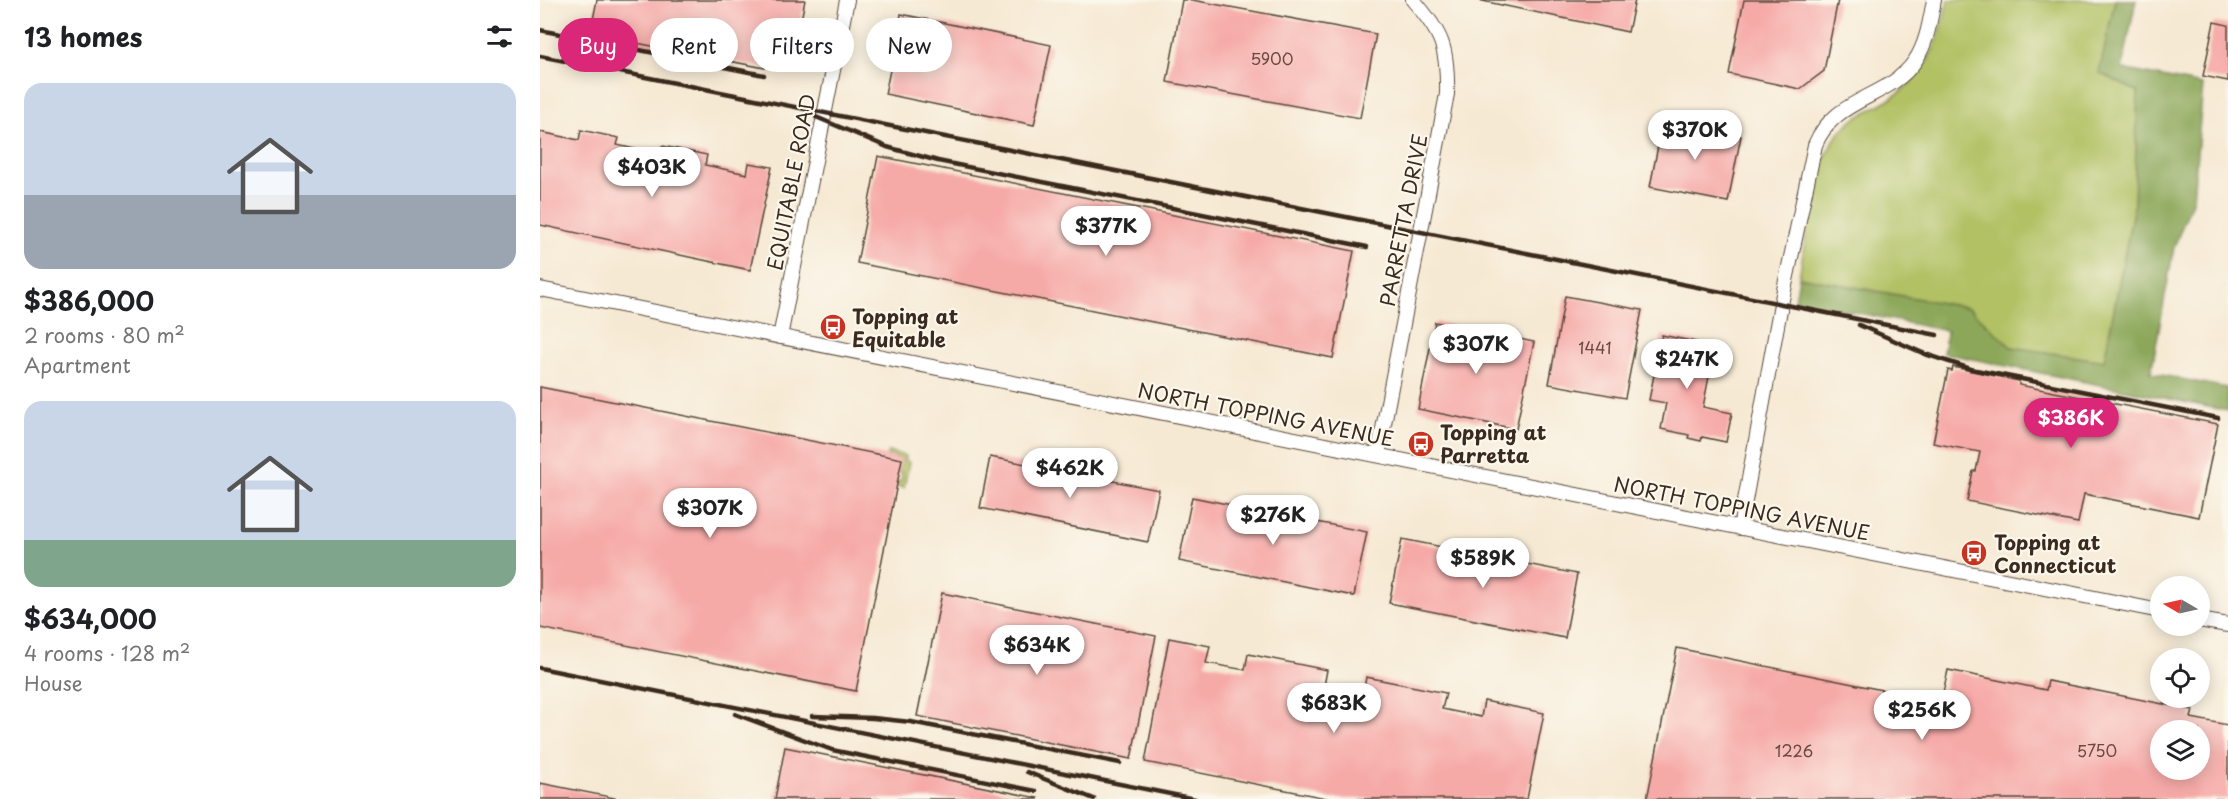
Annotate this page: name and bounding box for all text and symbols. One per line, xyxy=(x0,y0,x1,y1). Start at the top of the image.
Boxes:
text: 13 homes xyxy=(24,17,142,56)
chip: Buy xyxy=(558,18,638,72)
chip: Rent xyxy=(650,18,738,72)
chip: Filters xyxy=(750,18,854,72)
chip: New xyxy=(866,18,952,72)
icon: filters xyxy=(483,20,516,53)
house number: 5900 xyxy=(1250,46,1294,70)
street label: EQUITABLE ROAD xyxy=(759,91,823,273)
pin: $370K xyxy=(1653,110,1737,161)
text: $370K xyxy=(1662,114,1728,144)
icon: home xyxy=(216,122,324,230)
street label: PARRETTA DRIVE xyxy=(1372,131,1434,309)
pin: $403K xyxy=(610,147,694,198)
text: $403K xyxy=(618,151,686,181)
pin: $377K xyxy=(1064,206,1148,257)
text: $377K xyxy=(1075,210,1137,240)
text: $386,000 xyxy=(24,281,154,320)
place label: Topping at Equitable xyxy=(852,301,959,354)
bus stop icon: Topping at Equitable xyxy=(818,312,848,342)
text: 2 rooms · 80 m² xyxy=(24,320,185,350)
pin: $307K xyxy=(1434,324,1518,375)
text: $307K xyxy=(1443,328,1509,358)
house number: 1441 xyxy=(1578,335,1612,359)
pin: $247K xyxy=(1645,339,1729,390)
text: $247K xyxy=(1655,343,1719,373)
text: Apartment xyxy=(24,350,131,380)
street label: NORTH TOPPING AVENUE xyxy=(1136,374,1396,454)
pin: $386K xyxy=(2029,398,2113,449)
text: $386K xyxy=(2038,402,2104,432)
place label: Topping at Parretta xyxy=(1440,417,1547,470)
bus stop icon: Topping at Parretta xyxy=(1406,429,1436,459)
icon: home xyxy=(216,440,324,548)
pin: $462K xyxy=(1028,448,1112,499)
text: $462K xyxy=(1036,452,1104,482)
street label: NORTH TOPPING AVENUE xyxy=(1612,468,1872,548)
pin: $307K xyxy=(668,488,752,539)
text: $307K xyxy=(677,492,743,522)
pin: $276K xyxy=(1231,495,1315,546)
text: $276K xyxy=(1240,499,1306,529)
place label: Topping at Connecticut xyxy=(1994,527,2117,580)
pin: $589K xyxy=(1441,538,1525,589)
bus stop icon: Topping at Connecticut xyxy=(1959,538,1989,568)
text: $589K xyxy=(1450,542,1516,572)
north arrow xyxy=(2150,576,2210,636)
map controls xyxy=(2150,576,2210,780)
text: $634,000 xyxy=(24,599,157,638)
pin: $634K xyxy=(995,625,1079,676)
text: $634K xyxy=(1003,629,1071,659)
text: 4 rooms · 128 m² xyxy=(24,638,190,668)
button: locate xyxy=(2150,648,2210,708)
text: House xyxy=(24,668,83,698)
pin: $683K xyxy=(1292,683,1376,734)
text: $683K xyxy=(1301,687,1367,717)
pin: $256K xyxy=(1880,690,1964,741)
text: $256K xyxy=(1888,694,1956,724)
button: layers xyxy=(2150,720,2210,780)
house number: 1226 xyxy=(1775,738,1813,762)
house number: 5750 xyxy=(2077,738,2117,762)

